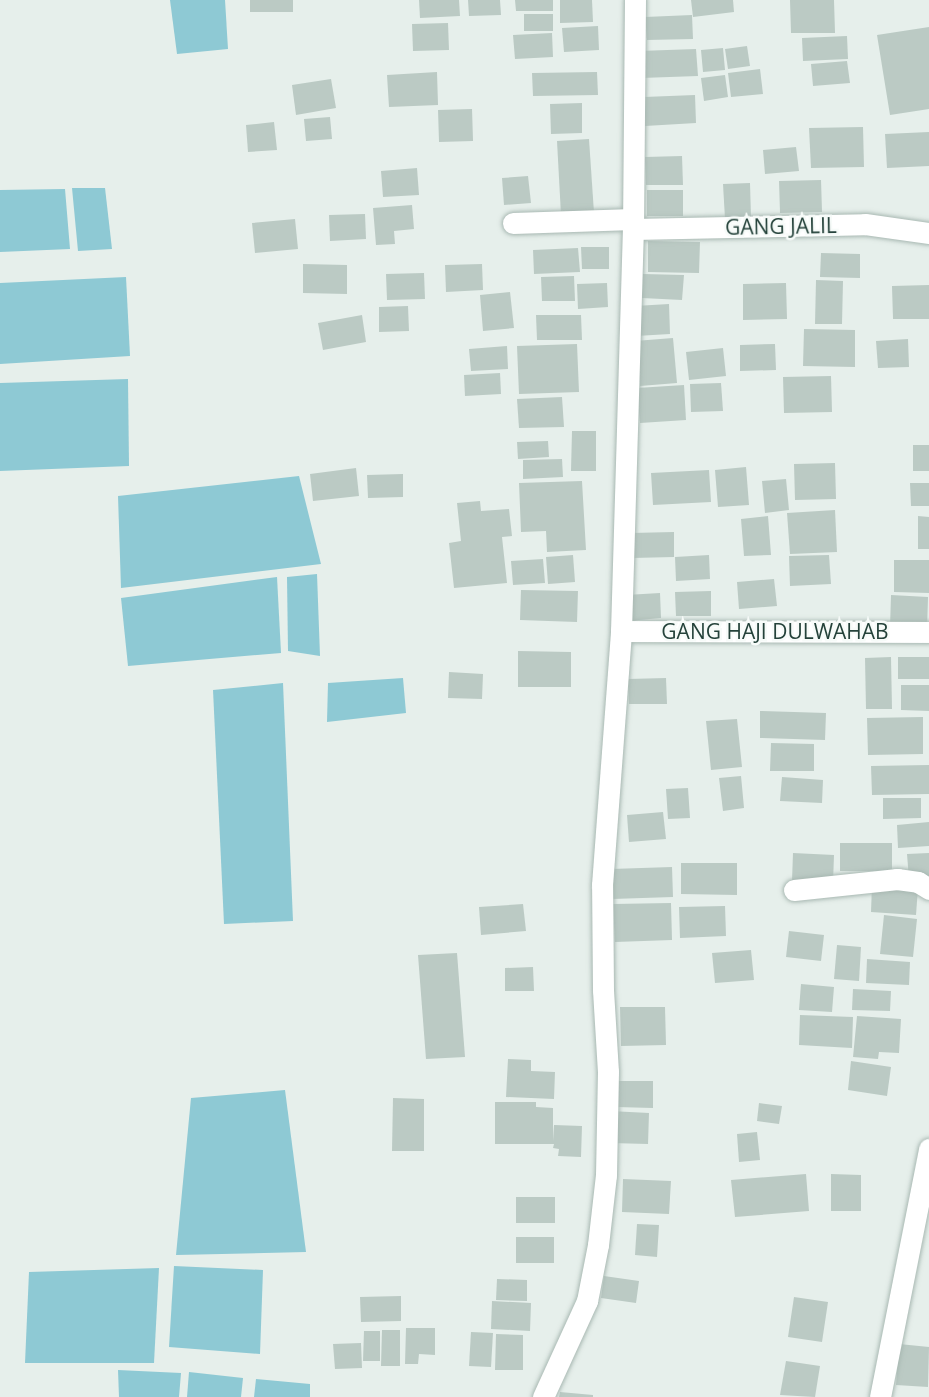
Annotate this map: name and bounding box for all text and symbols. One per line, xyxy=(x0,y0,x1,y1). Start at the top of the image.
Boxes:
street label: GANG JALIL xyxy=(725,212,837,240)
street label: GANG HAJI DULWAHAB xyxy=(661,618,889,644)

